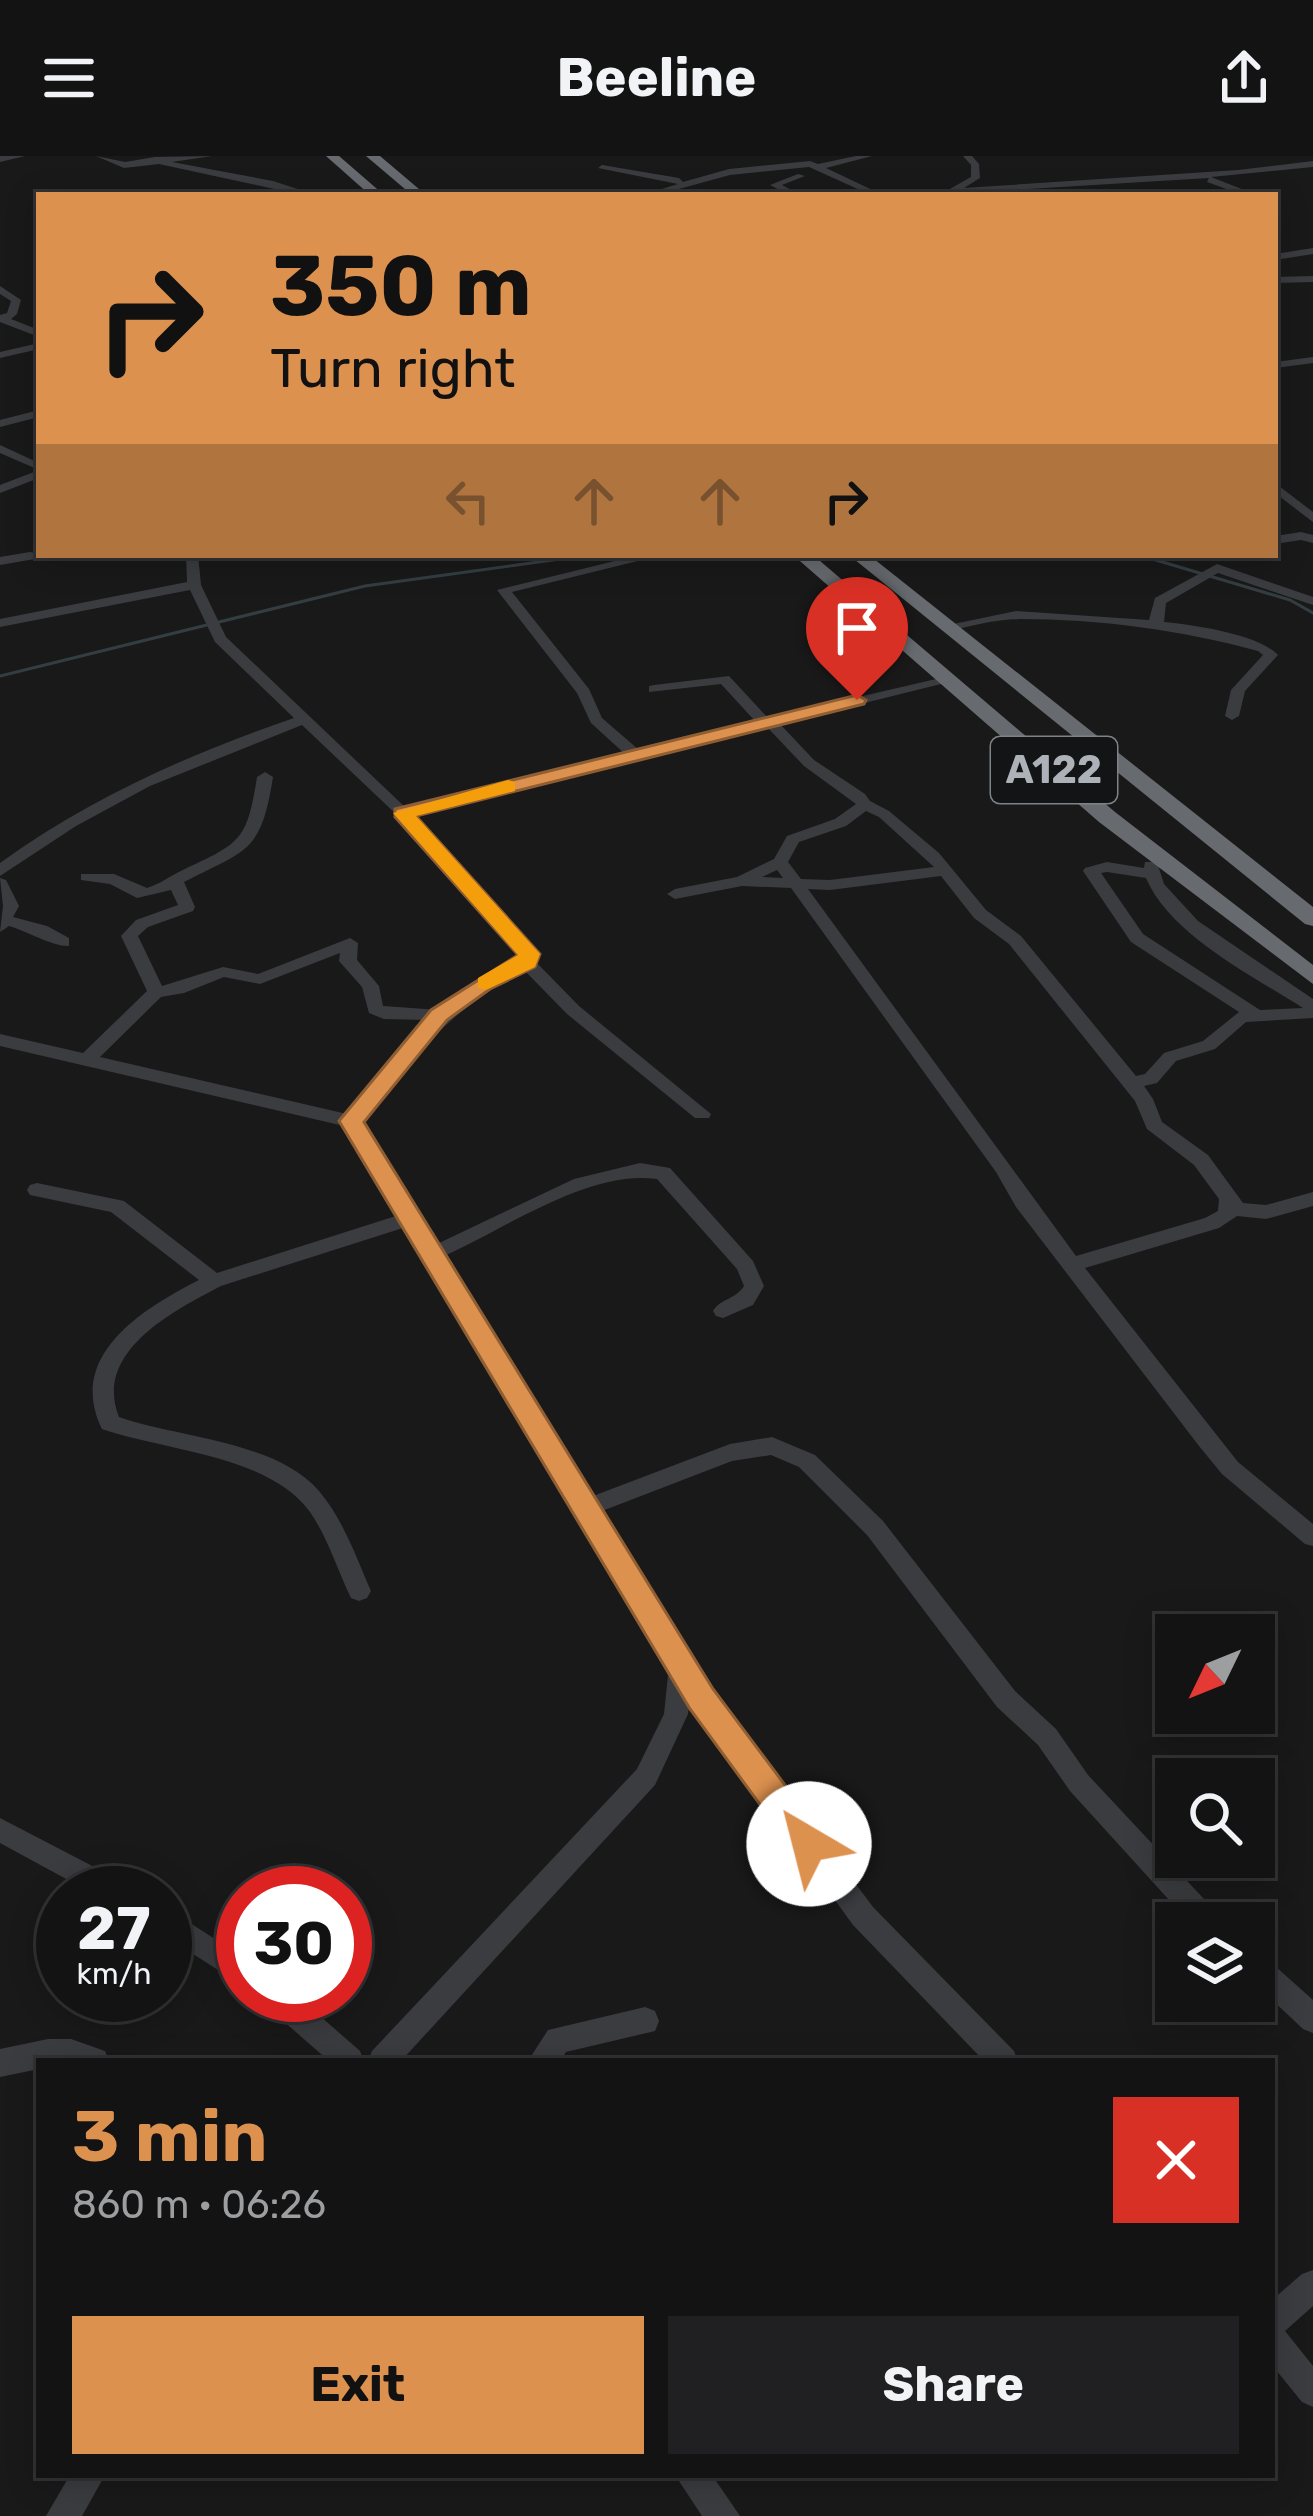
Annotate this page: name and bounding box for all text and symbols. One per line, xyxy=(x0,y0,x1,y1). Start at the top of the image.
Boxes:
icon: menu xyxy=(36,45,102,111)
icon: share xyxy=(1211,45,1277,111)
text: Beeline xyxy=(557,46,756,110)
text: 350 m xyxy=(270,236,532,336)
icon: right xyxy=(72,240,228,396)
text: Turn right xyxy=(270,337,515,401)
icon: left xyxy=(435,468,501,534)
icon: ahead xyxy=(561,468,627,534)
icon: ahead xyxy=(687,468,753,534)
icon: right xyxy=(813,468,879,534)
pin xyxy=(806,577,908,700)
icon: arrive xyxy=(824,595,890,661)
road number: A122 xyxy=(991,737,1117,803)
north arrow xyxy=(1155,1614,1275,1734)
map controls xyxy=(1155,1614,1275,2022)
button: search xyxy=(1155,1758,1275,1878)
position arrow xyxy=(746,1781,872,1907)
speed limit sign: 30 xyxy=(216,1866,372,2022)
text: 27 xyxy=(77,1893,151,1964)
button: layers xyxy=(1155,1902,1275,2022)
text: km/h xyxy=(77,1956,151,1992)
text: 3 min xyxy=(72,2094,268,2179)
button: close xyxy=(1113,2097,1239,2223)
text: 860 m · 06:26 xyxy=(72,2182,326,2228)
button: Exit xyxy=(72,2316,644,2454)
button: Share xyxy=(668,2316,1239,2454)

